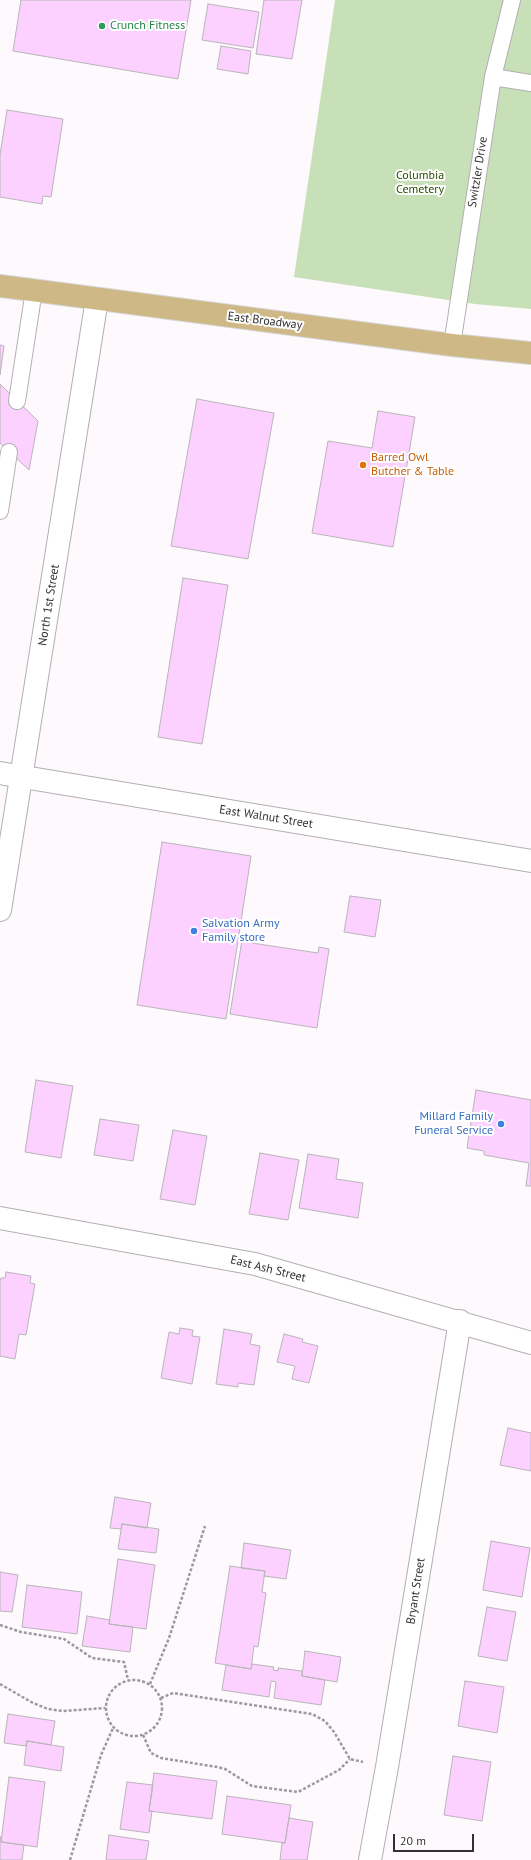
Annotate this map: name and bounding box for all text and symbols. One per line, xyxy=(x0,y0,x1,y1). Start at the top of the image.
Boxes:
place label: Crunch Fitness xyxy=(110,19,185,33)
marker: Crunch Fitness xyxy=(97,21,107,31)
street label: Switzler Drive xyxy=(465,136,491,208)
park label: Columbia Cemetery xyxy=(396,169,444,197)
street label: East Broadway xyxy=(227,309,303,333)
place label: Barred Owl Butcher & Table xyxy=(371,451,454,479)
marker: Barred Owl Butcher & Table xyxy=(358,460,368,470)
street label: North 1st Street xyxy=(35,563,63,647)
street label: East Walnut Street xyxy=(218,802,314,832)
place label: Salvation Army Family store xyxy=(202,917,279,945)
marker: Salvation Army Family store xyxy=(189,926,199,936)
place label: Millard Family Funeral Service xyxy=(414,1110,493,1138)
marker: Millard Family Funeral Service xyxy=(496,1119,506,1129)
street label: East Ash Street xyxy=(229,1253,307,1285)
street label: Bryant Street xyxy=(404,1557,428,1625)
scale bar xyxy=(395,1826,476,1852)
text: 20 m xyxy=(400,1833,426,1848)

